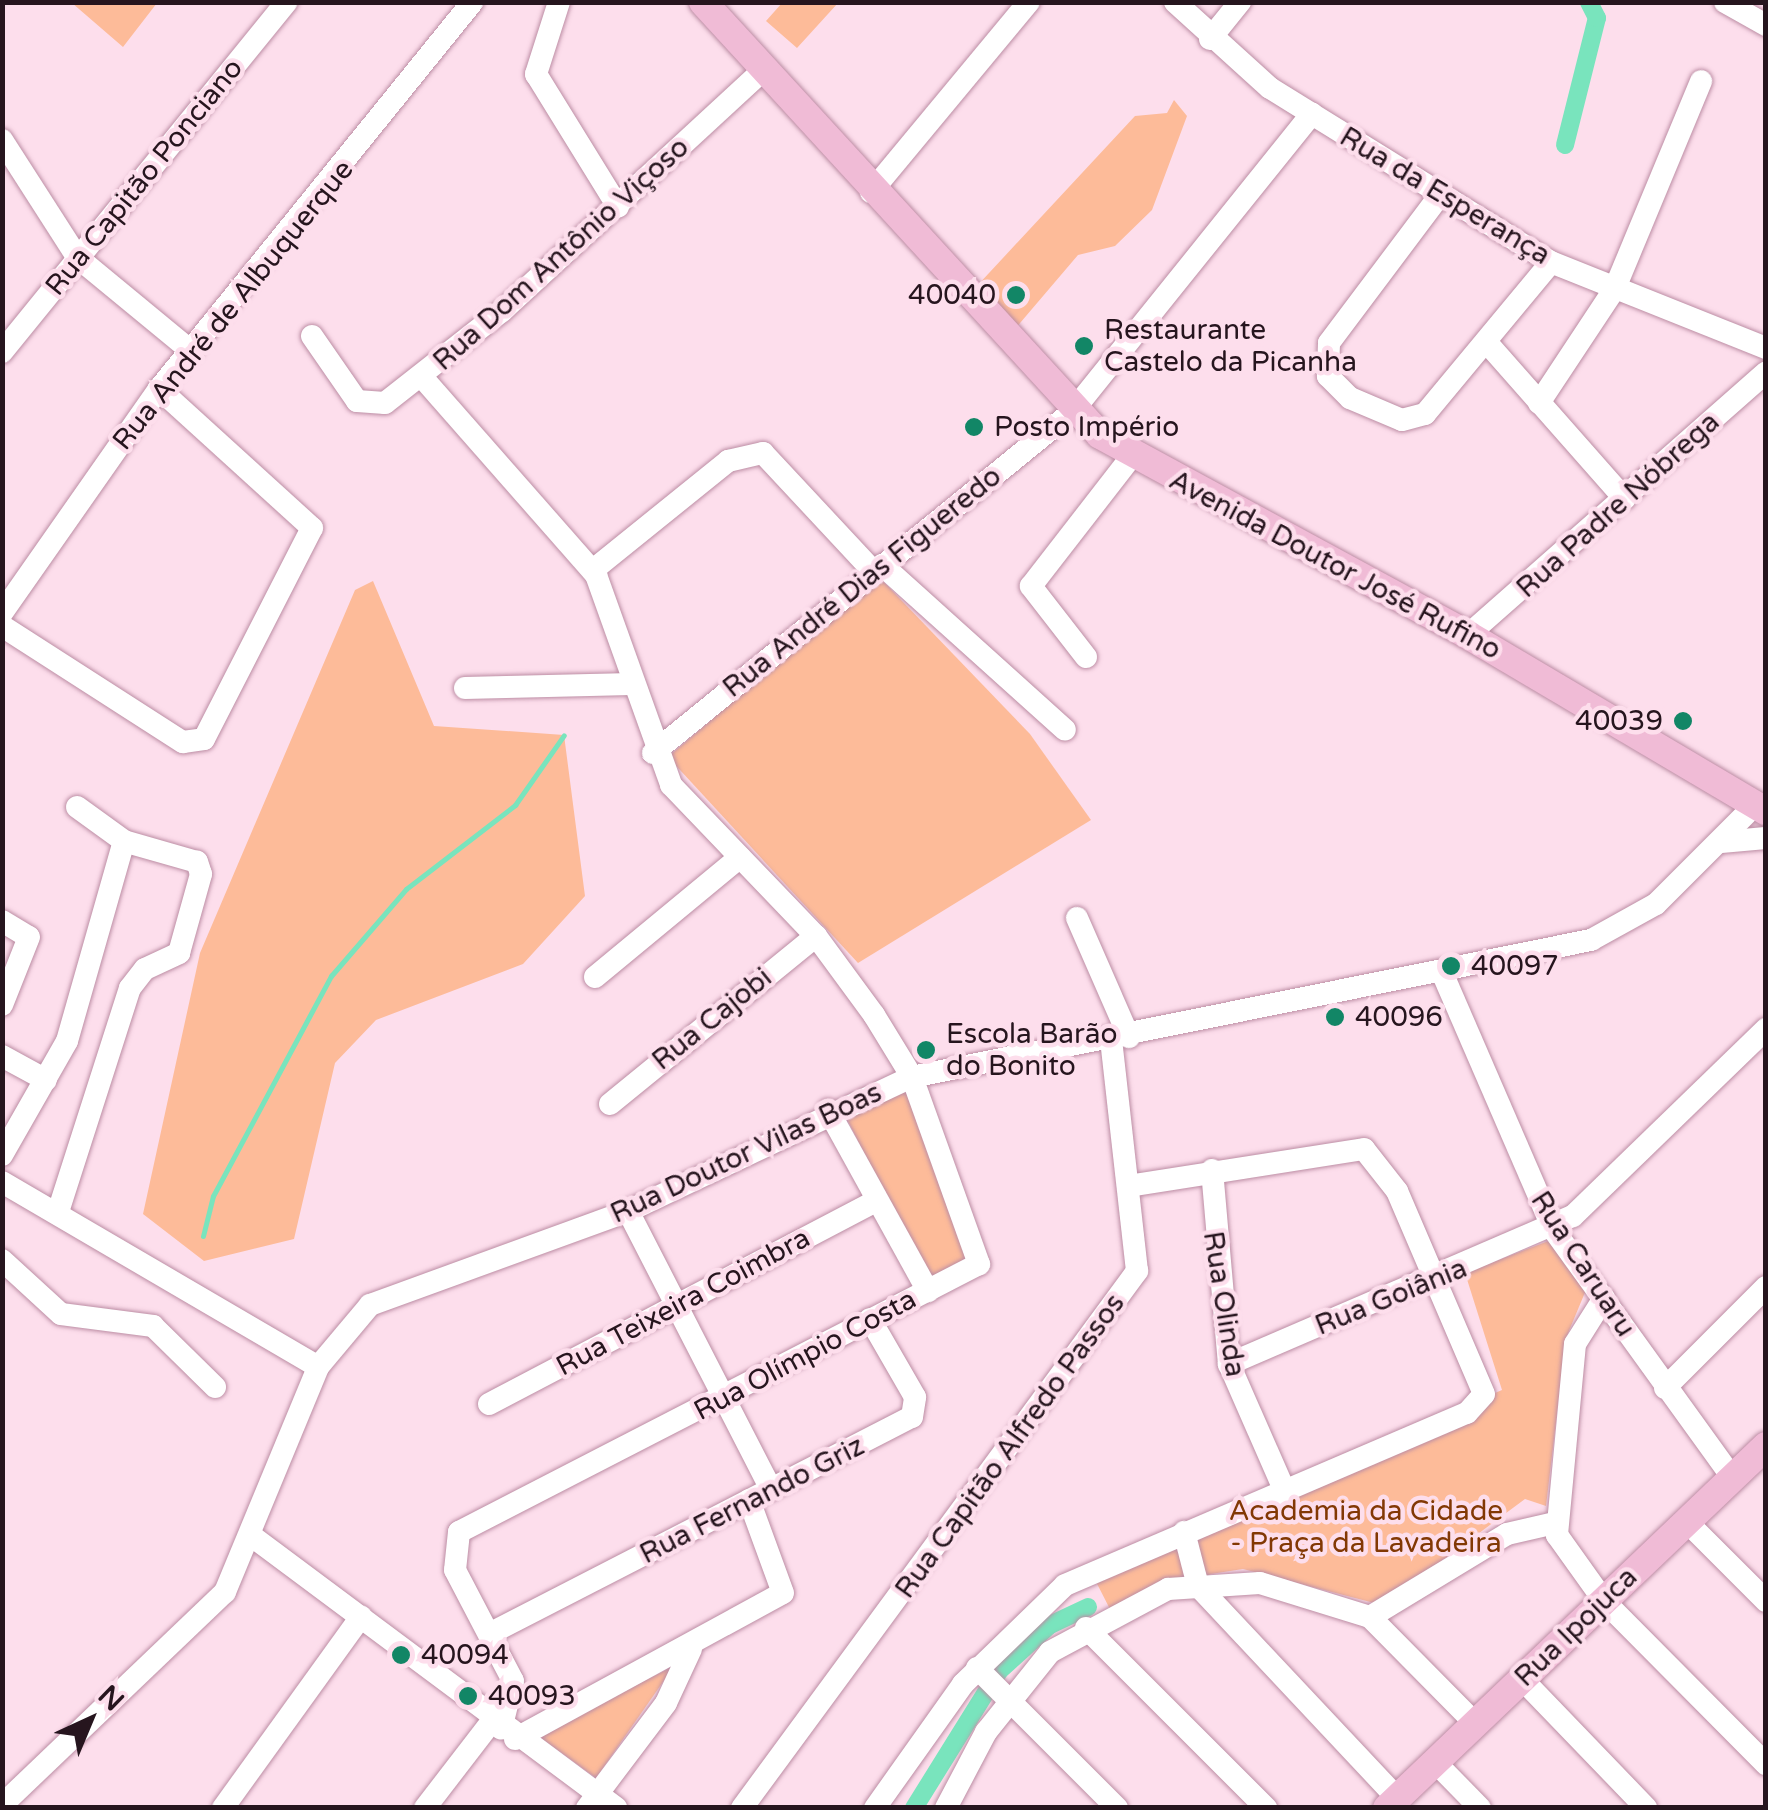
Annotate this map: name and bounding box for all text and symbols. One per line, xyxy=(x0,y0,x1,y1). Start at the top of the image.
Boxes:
street label: Rua Capitão Ponciano xyxy=(38,52,250,302)
street label: Rua da Esperança xyxy=(1334,120,1556,272)
street label: Rua Dom Antônio Viçoso xyxy=(426,130,696,378)
street label: Rua André de Albuquerque xyxy=(106,153,360,457)
place label: 40040 xyxy=(908,278,996,312)
marker: 40040 xyxy=(1005,284,1027,306)
place label: Restaurante Castelo da Picanha xyxy=(1104,313,1357,379)
marker: Restaurante Castelo da Picanha xyxy=(1073,335,1095,357)
street label: Rua Padre Nóbrega xyxy=(1510,405,1726,605)
place label: Posto Império xyxy=(994,410,1179,444)
marker: Posto Império xyxy=(963,416,985,438)
street label: Rua André Dias Figueredo xyxy=(716,459,1008,705)
street label: Avenida Doutor José Rufino xyxy=(1163,463,1507,667)
place label: 40039 xyxy=(1575,704,1663,738)
marker: 40039 xyxy=(1672,710,1694,732)
place label: 40097 xyxy=(1471,949,1559,983)
marker: 40097 xyxy=(1440,955,1462,977)
street label: Rua Cajobi xyxy=(645,961,779,1077)
place label: 40096 xyxy=(1355,1000,1443,1034)
marker: 40096 xyxy=(1324,1006,1346,1028)
place label: Escola Barão do Bonito xyxy=(946,1017,1118,1083)
marker: Escola Barão do Bonito xyxy=(915,1039,937,1061)
street label: Rua Doutor Vilas Boas xyxy=(605,1075,887,1231)
street label: Rua Caruaru xyxy=(1524,1185,1642,1343)
street label: Rua Teixeira Coimbra xyxy=(550,1221,816,1383)
street label: Rua Olinda xyxy=(1196,1229,1252,1379)
street label: Rua Goiânia xyxy=(1310,1251,1472,1343)
street label: Rua Olímpio Costa xyxy=(688,1282,922,1428)
street label: Rua Capitão Alfredo Passos xyxy=(888,1287,1132,1605)
street label: Rua Fernando Griz xyxy=(634,1429,870,1571)
park label: Academia da Cidade - Praça da Lavadeira xyxy=(1229,1494,1503,1560)
street label: Rua Ipojuca xyxy=(1508,1560,1644,1694)
place label: 40094 xyxy=(421,1638,509,1672)
marker: 40094 xyxy=(390,1644,412,1666)
north arrow xyxy=(40,1670,140,1770)
text: N xyxy=(91,1678,131,1718)
place label: 40093 xyxy=(488,1679,576,1713)
marker: 40093 xyxy=(457,1685,479,1707)

